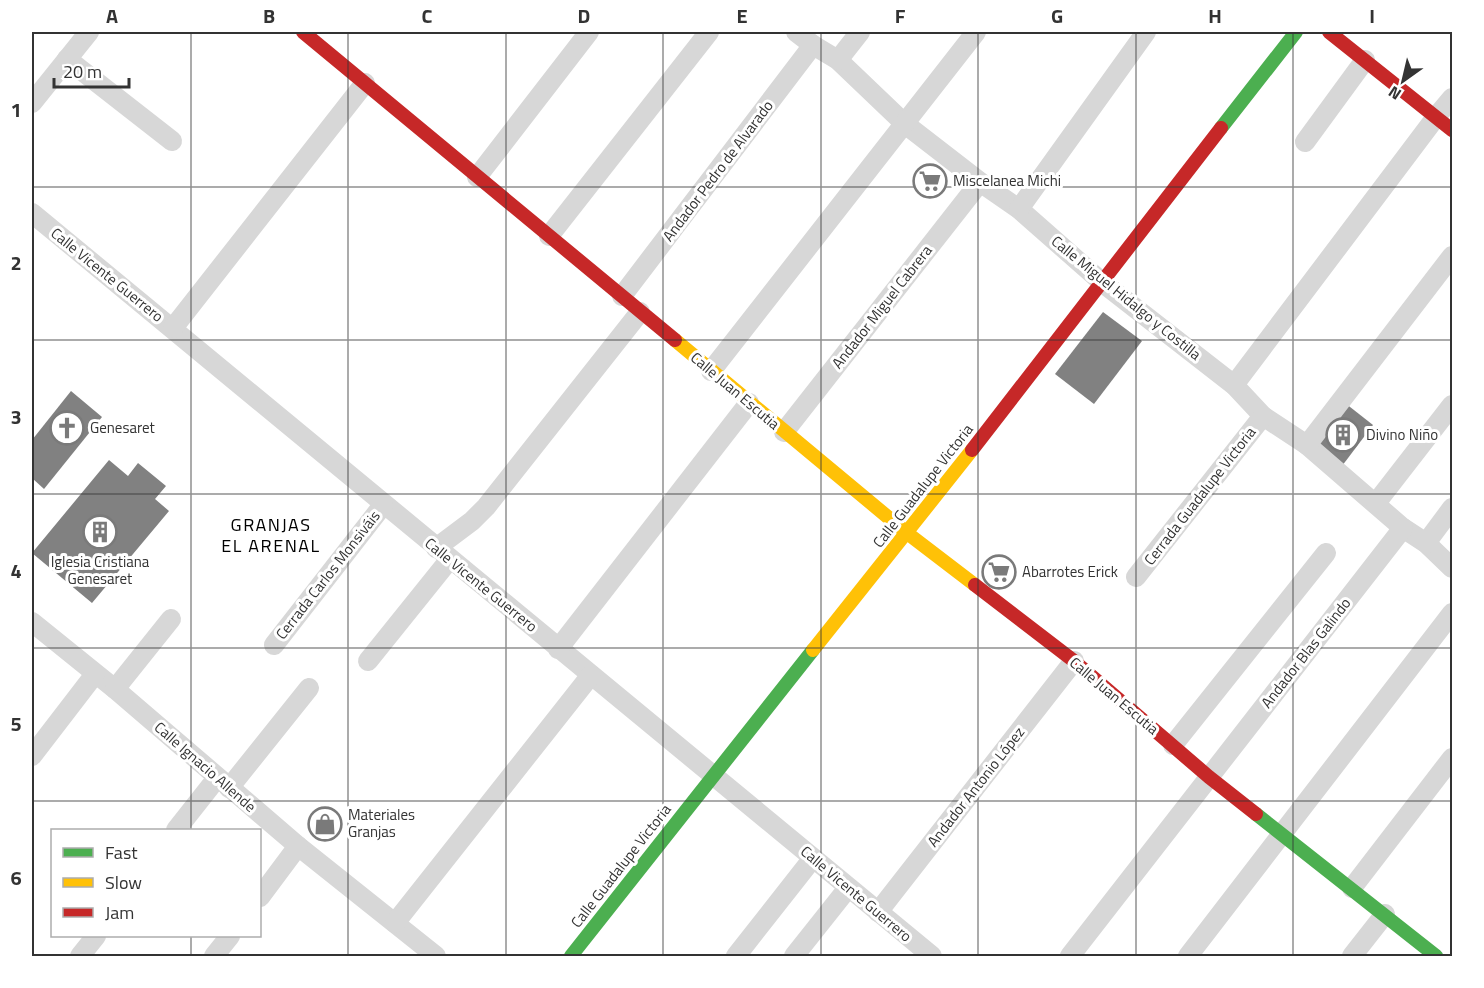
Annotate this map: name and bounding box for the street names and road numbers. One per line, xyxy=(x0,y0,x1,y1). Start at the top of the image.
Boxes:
street label: Andador Pedro de Alvarado xyxy=(657,95,779,246)
street label: Calle Vicente Guerrero xyxy=(46,222,169,327)
street label: Calle Miguel Hidalgo y Costilla xyxy=(1046,230,1207,366)
street label: Andador Miguel Cabrera xyxy=(826,240,938,373)
street label: Calle Juan Escutia xyxy=(686,346,785,435)
street label: Calle Guadalupe Victoria xyxy=(867,419,979,553)
street label: Cerrada Guadalupe Victoria xyxy=(1138,421,1261,570)
street label: Cerrada Carlos Monsiváis xyxy=(270,505,385,644)
street label: Calle Vicente Guerrero xyxy=(420,532,543,637)
street label: Andador Blas Galindo xyxy=(1255,592,1356,713)
street label: Calle Juan Escutia xyxy=(1065,651,1164,740)
street label: Calle Ignacio Allende xyxy=(149,716,261,817)
street label: Andador Antonio López xyxy=(921,722,1030,852)
street label: Calle Guadalupe Victoria xyxy=(565,799,677,933)
street label: Calle Vicente Guerrero xyxy=(796,840,917,947)

